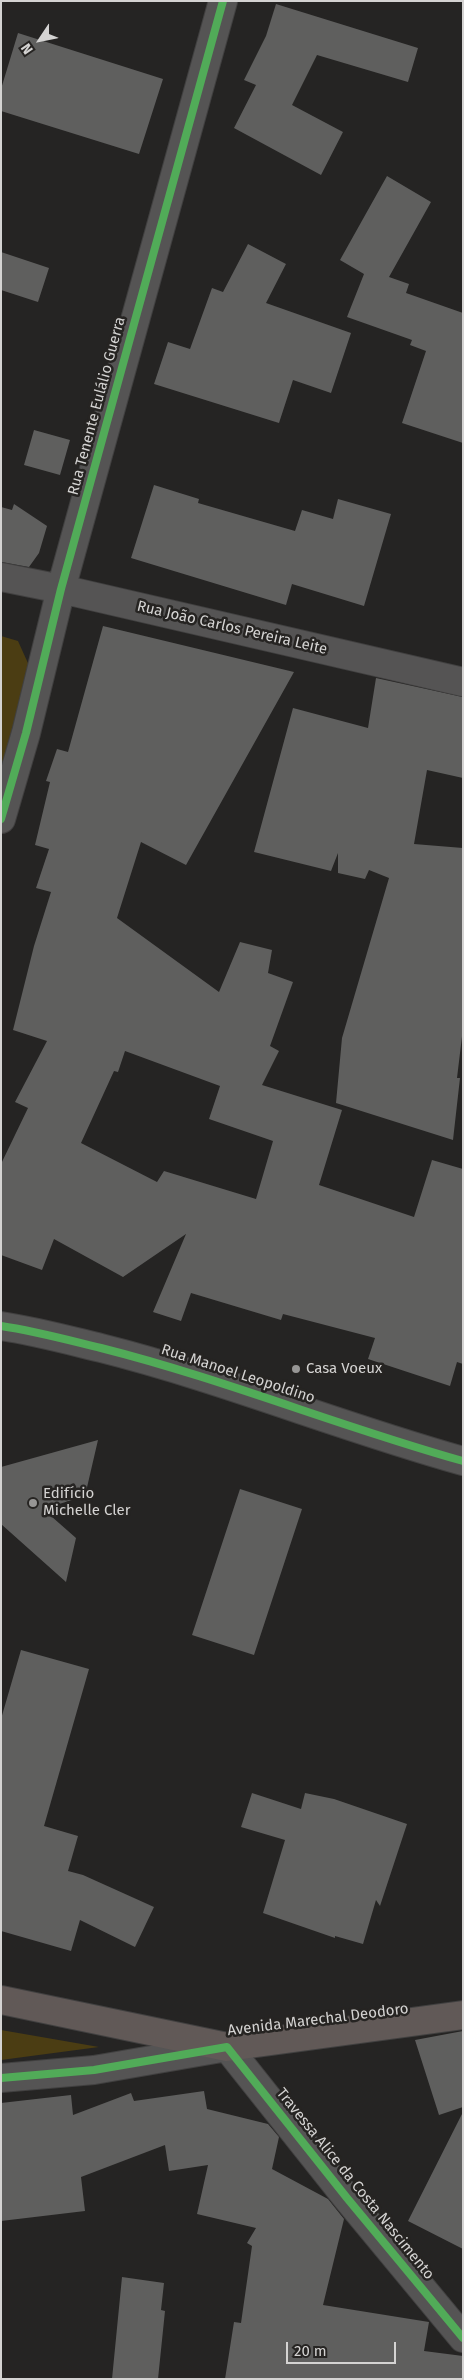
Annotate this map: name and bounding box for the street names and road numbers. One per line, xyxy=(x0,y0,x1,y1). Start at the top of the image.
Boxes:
street label: Rua Tenente Eulálio Guerra xyxy=(65,315,129,497)
street label: Rua João Carlos Pereira Leite xyxy=(135,597,329,659)
street label: Rua Manoel Leopoldino xyxy=(159,1341,317,1407)
street label: Avenida Marechal Deodoro xyxy=(226,2000,410,2040)
street label: Travessa Alice da Costa Nascimento xyxy=(272,2085,438,2283)

